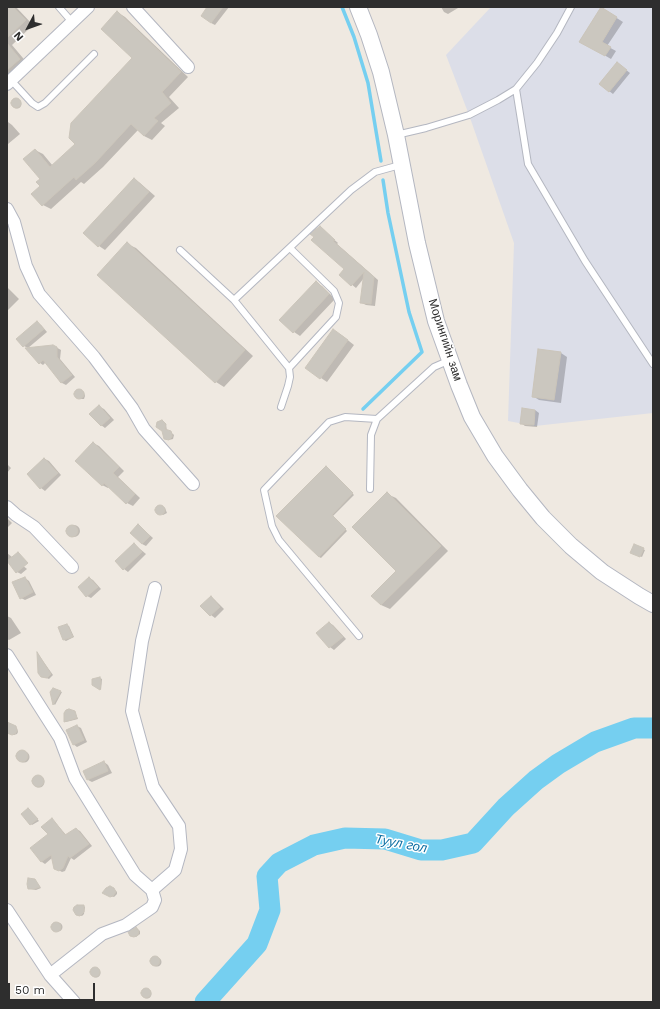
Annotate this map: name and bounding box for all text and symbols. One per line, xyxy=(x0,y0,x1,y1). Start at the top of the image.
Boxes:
north arrow xyxy=(8,8,48,48)
text: N xyxy=(11,29,26,44)
street label: Морингийн зам xyxy=(425,297,465,383)
water label: Туул гол xyxy=(374,831,428,857)
scale bar xyxy=(10,975,97,1001)
text: 50 m xyxy=(15,983,45,997)

